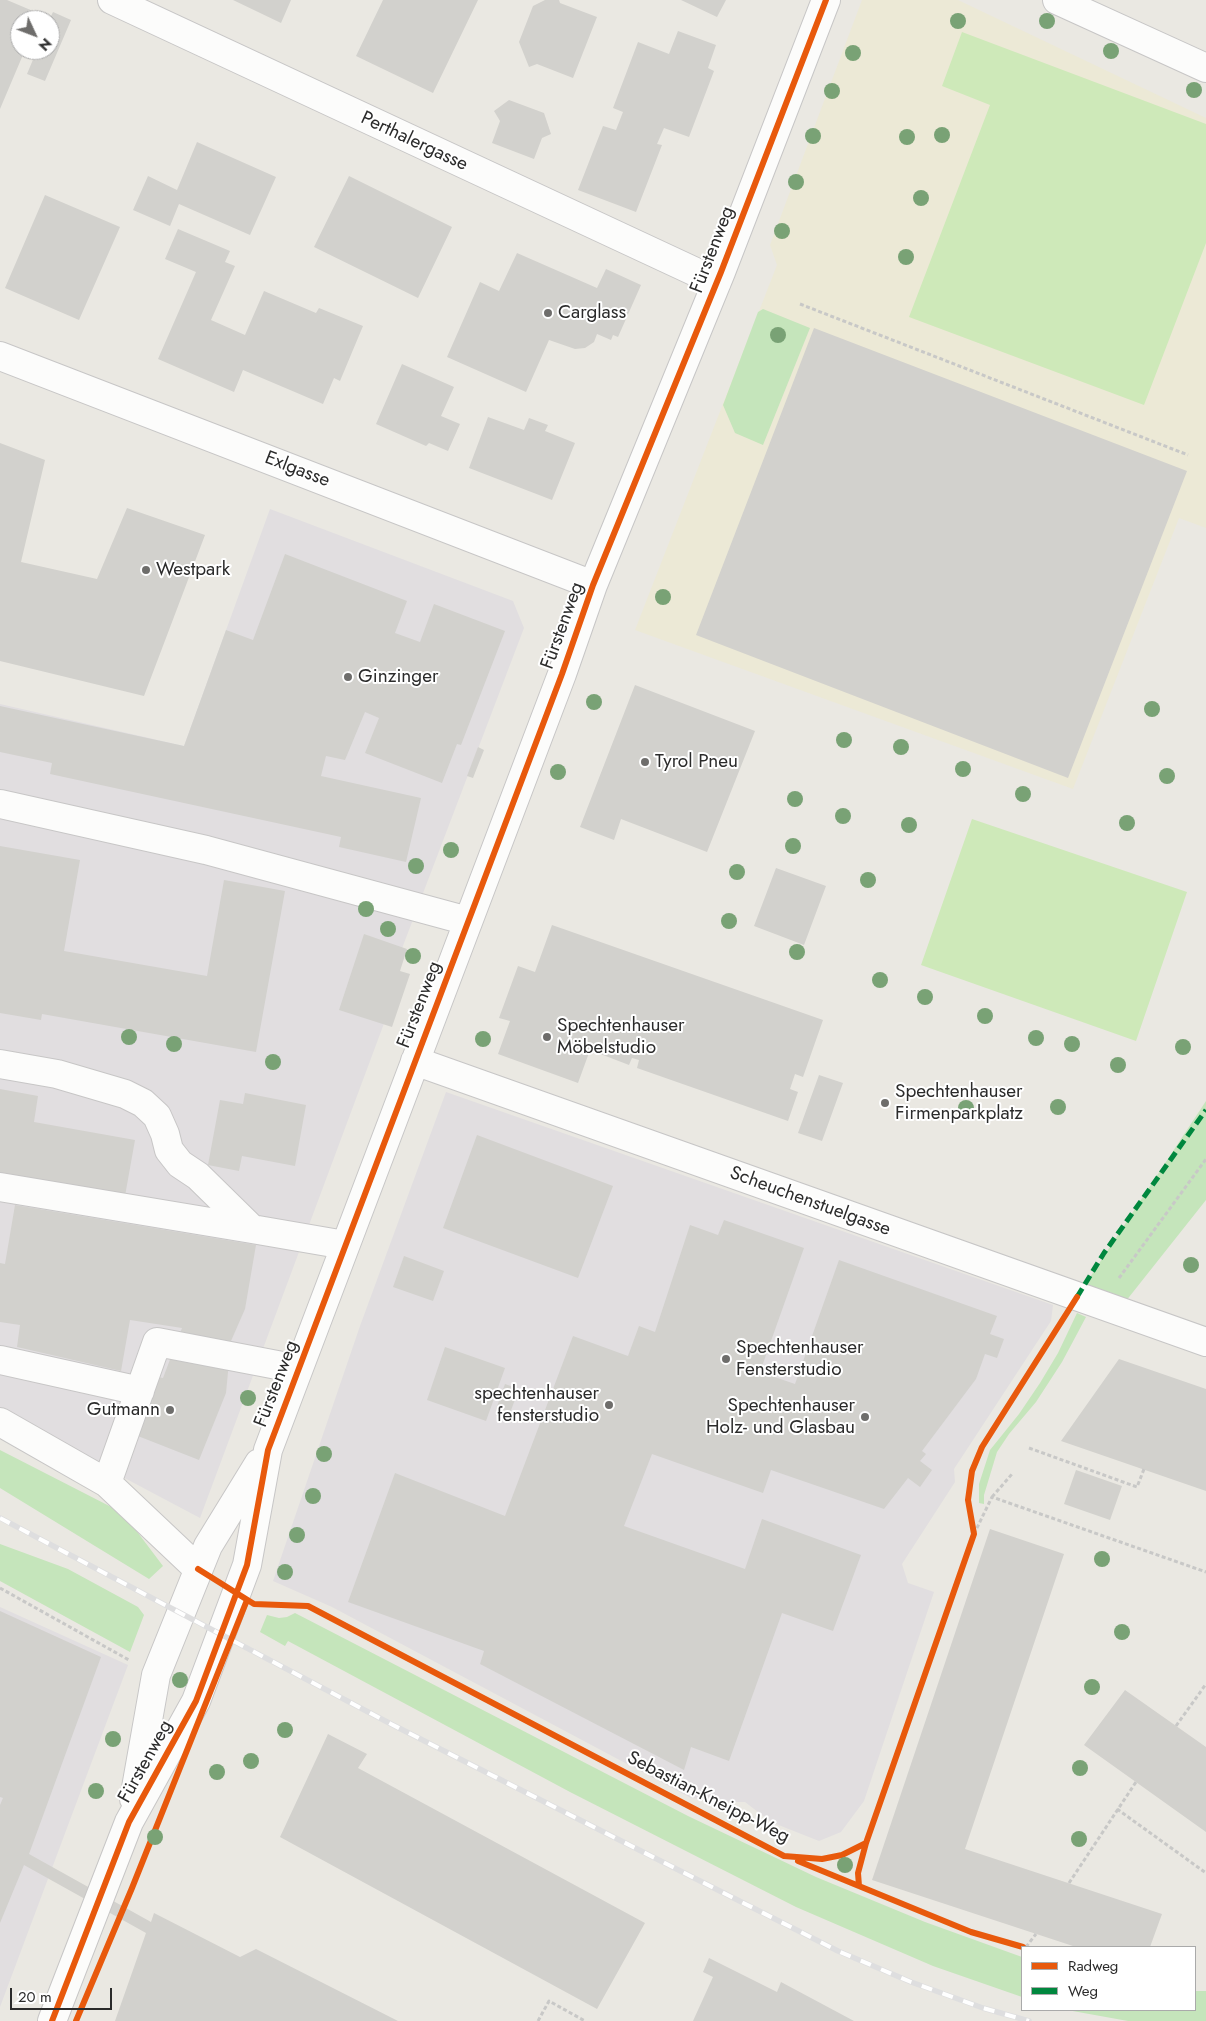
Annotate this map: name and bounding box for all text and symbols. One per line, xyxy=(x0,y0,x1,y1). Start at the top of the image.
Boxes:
north arrow xyxy=(10,10,60,60)
text: N xyxy=(34,34,56,55)
street label: Perthalergasse xyxy=(357,107,471,177)
street label: Fürstenweg xyxy=(686,203,740,297)
place label: Carglass xyxy=(558,302,626,324)
marker: Carglass xyxy=(542,307,554,319)
street label: Exlgasse xyxy=(261,447,333,493)
place label: Westpark xyxy=(156,559,230,581)
marker: Westpark xyxy=(140,564,152,576)
street label: Fürstenweg xyxy=(537,579,589,673)
place label: Ginzinger xyxy=(358,666,438,688)
marker: Ginzinger xyxy=(342,671,354,683)
place label: Tyrol Pneu xyxy=(655,751,738,773)
marker: Tyrol Pneu xyxy=(639,756,651,768)
street label: Fürstenweg xyxy=(393,958,447,1052)
place label: Spechtenhauser Möbelstudio xyxy=(557,1015,684,1059)
marker: Spechtenhauser Möbelstudio xyxy=(541,1031,553,1043)
place label: Spechtenhauser Firmenparkplatz xyxy=(895,1081,1023,1125)
marker: Spechtenhauser Firmenparkplatz xyxy=(879,1097,891,1109)
street label: Scheuchenstuelgasse xyxy=(726,1162,894,1242)
street label: Fürstenweg xyxy=(250,1337,304,1431)
place label: Spechtenhauser Fensterstudio xyxy=(736,1337,863,1381)
marker: Spechtenhauser Fensterstudio xyxy=(720,1353,732,1365)
place label: spechtenhauser fensterstudio xyxy=(474,1383,599,1427)
place label: Spechtenhauser Holz- und Glasbau xyxy=(706,1395,855,1439)
place label: Gutmann xyxy=(87,1399,160,1421)
marker: spechtenhauser fensterstudio xyxy=(603,1399,615,1411)
marker: Gutmann xyxy=(164,1404,176,1416)
marker: Spechtenhauser Holz- und Glasbau xyxy=(859,1411,871,1423)
street label: Fürstenweg xyxy=(114,1717,178,1807)
street label: Sebastian-Kneipp-Weg xyxy=(623,1747,793,1849)
legend xyxy=(1021,1946,1196,2011)
text: Radweg xyxy=(1068,1955,1118,1977)
scale bar xyxy=(12,1978,115,2010)
text: Weg xyxy=(1068,1980,1098,2002)
text: 20 m xyxy=(18,1986,52,2008)

